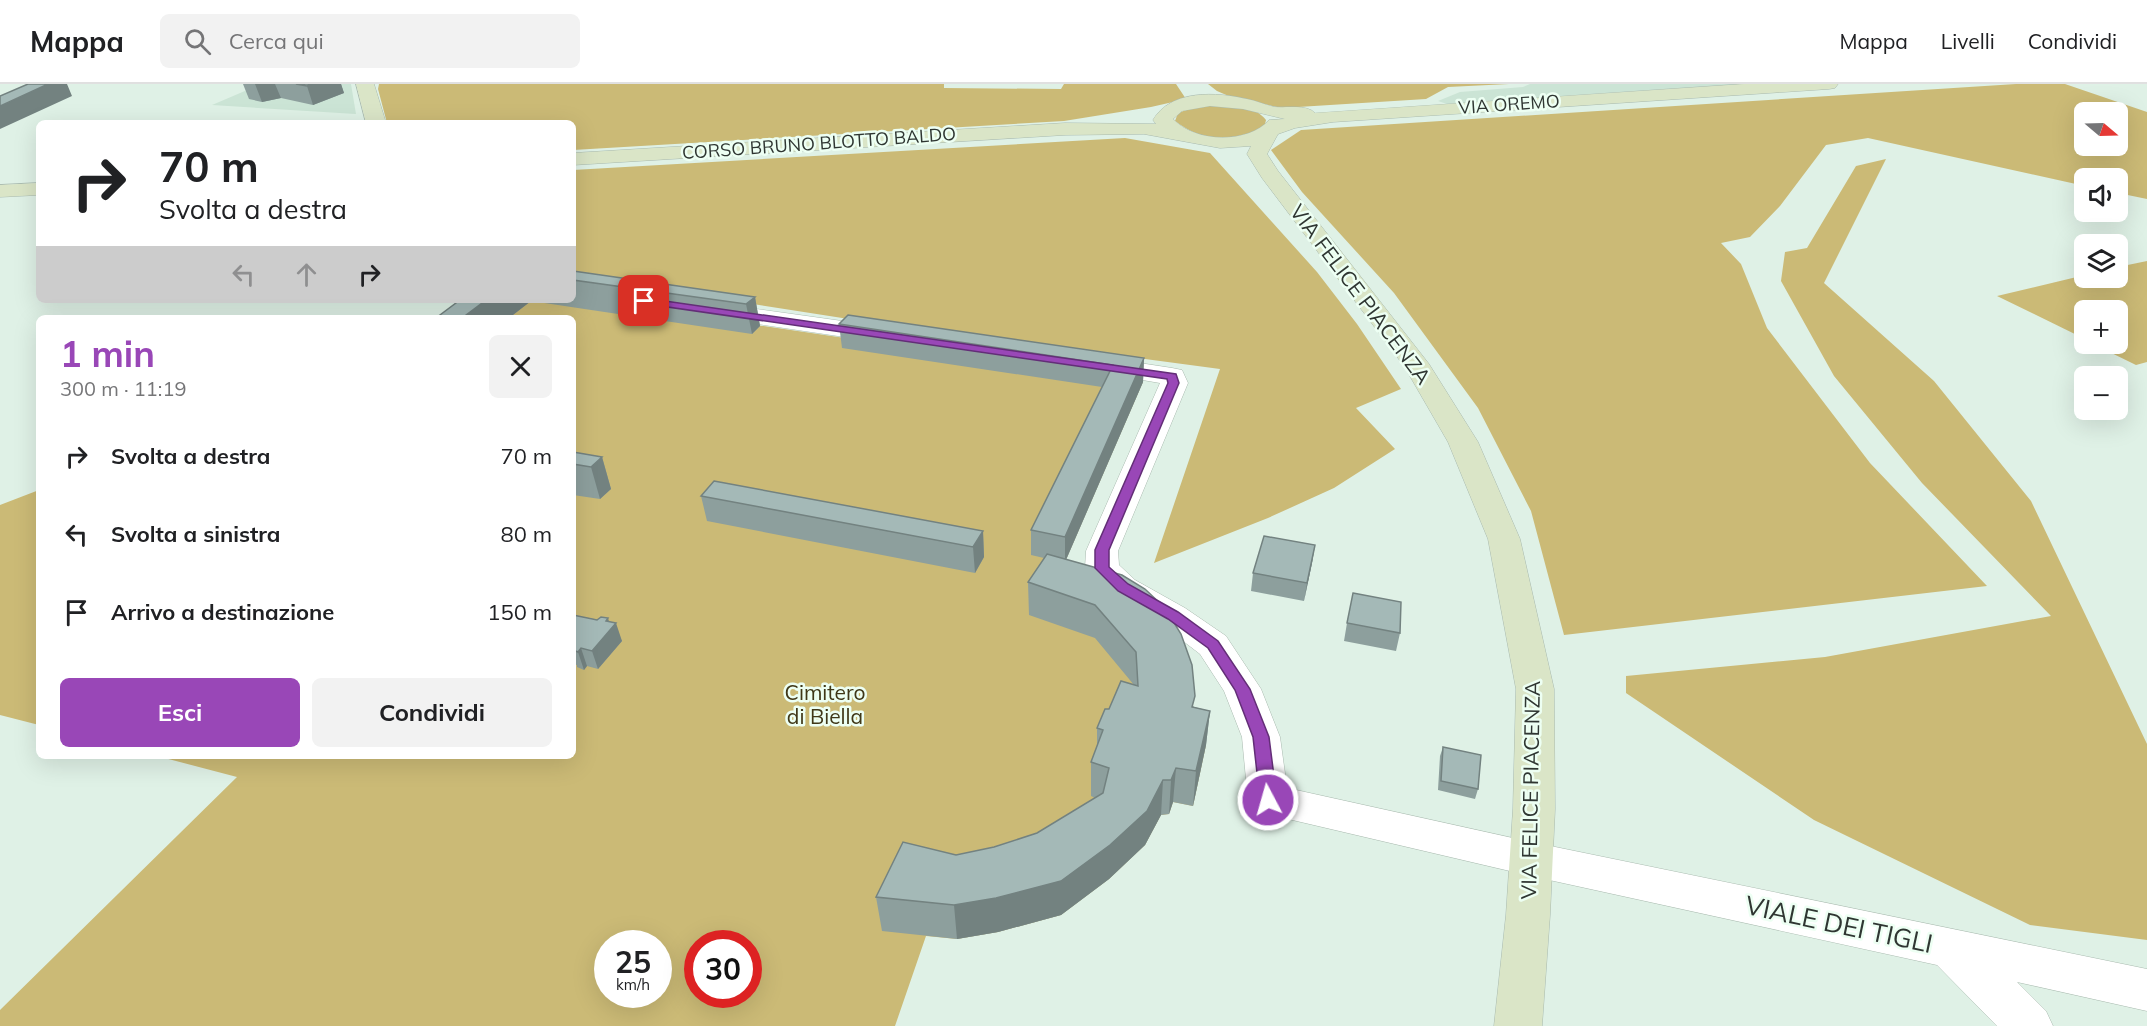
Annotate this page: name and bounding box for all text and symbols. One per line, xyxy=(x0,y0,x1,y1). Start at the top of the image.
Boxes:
search box xyxy=(160,14,580,68)
text: Mappa xyxy=(30,24,124,59)
icon: search xyxy=(181,25,214,58)
text: Cerca qui xyxy=(229,27,324,55)
text: Mappa xyxy=(1839,28,1908,54)
text: Livelli xyxy=(1941,28,1995,54)
text: Condividi xyxy=(2028,28,2117,54)
street label: VIA OREMO xyxy=(1458,89,1560,119)
north arrow xyxy=(2074,102,2128,156)
map controls xyxy=(2074,102,2128,420)
street label: CORSO BRUNO BLOTTO BALDO xyxy=(681,122,957,164)
text: 70 m xyxy=(159,140,259,193)
icon: right xyxy=(60,144,138,222)
button: sound xyxy=(2074,168,2128,222)
text: Svolta a destra xyxy=(159,192,347,226)
street label: VIA FELICE PIACENZA xyxy=(1285,199,1438,390)
button: layers xyxy=(2074,234,2128,288)
icon: left xyxy=(227,258,260,291)
icon: ahead xyxy=(290,258,323,291)
icon: right xyxy=(353,258,386,291)
pin xyxy=(618,275,669,326)
icon: arrive xyxy=(627,284,660,317)
button: + xyxy=(2074,300,2128,354)
text: 1 min xyxy=(60,331,155,376)
button: close xyxy=(489,335,552,398)
button: − xyxy=(2074,366,2128,420)
text: 300 m · 11:19 xyxy=(60,376,186,401)
icon: right xyxy=(60,440,93,473)
text: Svolta a destra xyxy=(111,442,270,470)
text: 70 m xyxy=(501,442,552,470)
icon: left xyxy=(60,518,93,551)
text: Svolta a sinistra xyxy=(111,520,280,548)
text: 80 m xyxy=(501,520,552,548)
icon: arrive xyxy=(60,596,93,629)
text: Arrivo a destinazione xyxy=(111,598,334,626)
text: 150 m xyxy=(487,598,552,626)
button: Esci xyxy=(60,678,300,747)
button: Condividi xyxy=(312,678,552,747)
park label: Cimitero di Biella xyxy=(785,679,865,729)
street label: VIA FELICE PIACENZA xyxy=(1515,680,1545,900)
position arrow xyxy=(1236,768,1300,832)
street label: VIALE DEI TIGLI xyxy=(1742,888,1936,960)
speed limit sign: 30 xyxy=(684,930,762,1008)
text: 25 xyxy=(615,943,651,981)
text: km/h xyxy=(616,975,650,994)

